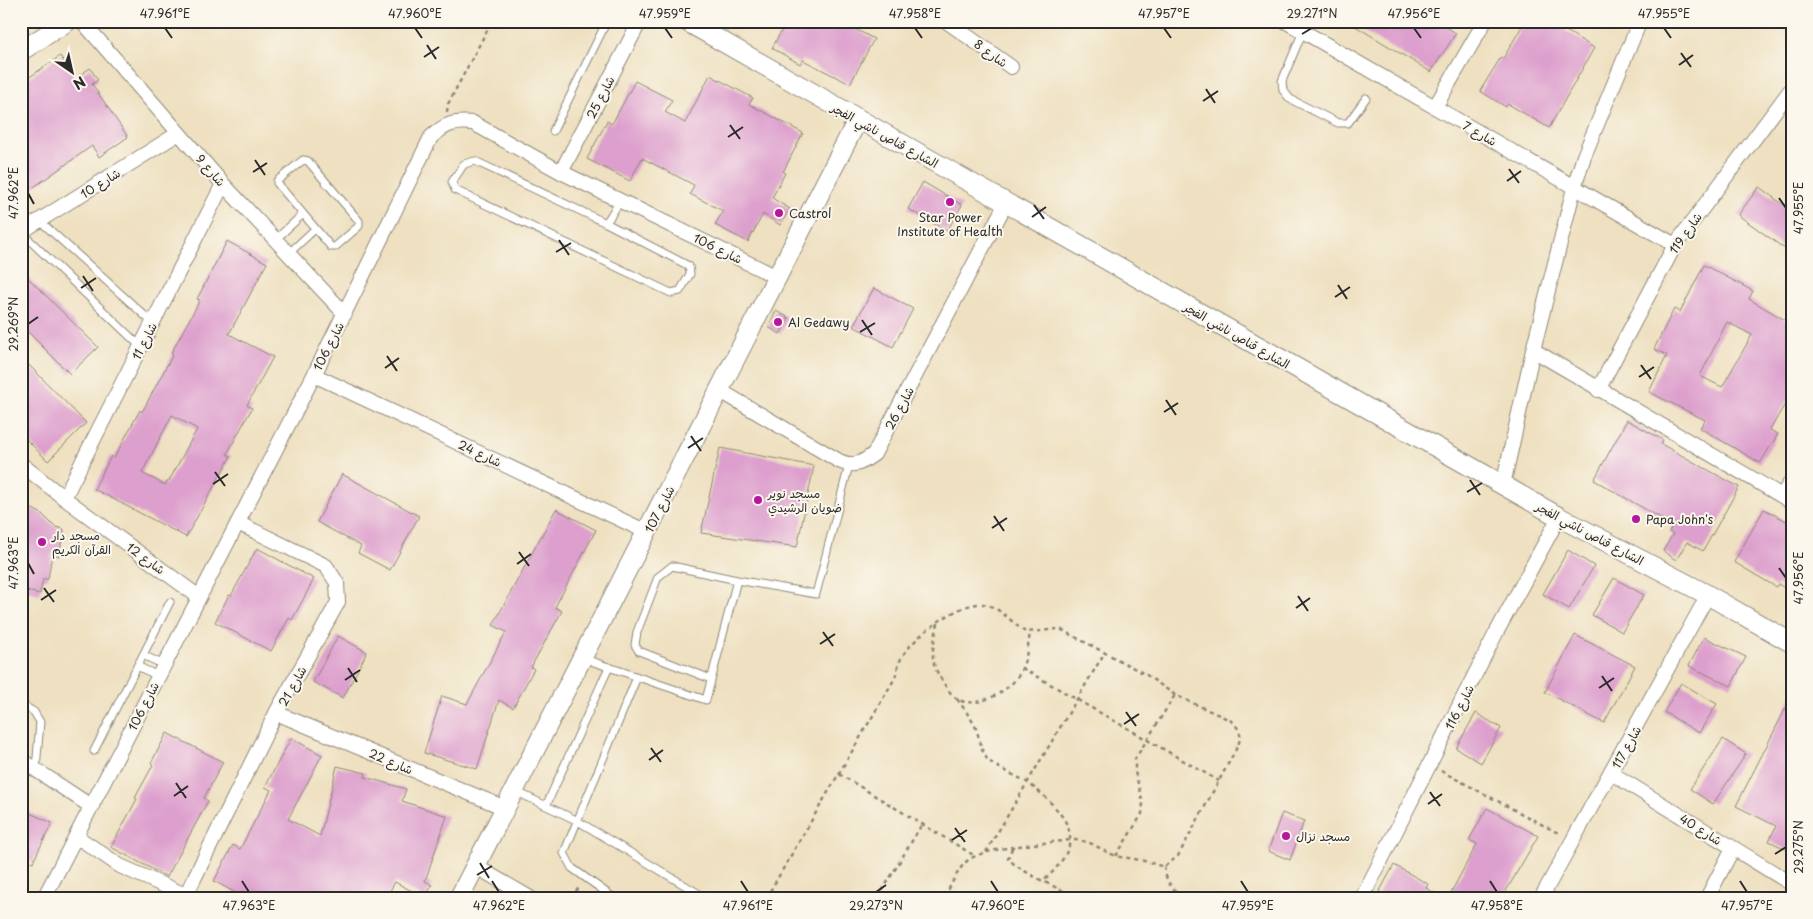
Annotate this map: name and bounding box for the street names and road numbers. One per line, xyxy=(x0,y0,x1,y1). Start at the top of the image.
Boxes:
street label: شارع 8 xyxy=(970,35,1011,72)
street label: شارع 25 xyxy=(582,73,619,122)
street label: الشارع قناص ناشي الفجر xyxy=(826,98,942,175)
street label: شارع 7 xyxy=(1459,116,1500,151)
street label: شارع 9 xyxy=(191,150,230,190)
street label: شارع 10 xyxy=(77,164,124,203)
street label: شارع 119 xyxy=(1664,209,1707,258)
street label: شارع 106 xyxy=(690,228,746,268)
street label: الشارع قناص ناشي الفجر xyxy=(1178,297,1293,375)
street label: شارع 11 xyxy=(127,319,162,363)
street label: شارع 106 xyxy=(308,319,349,374)
street label: شارع 26 xyxy=(880,383,919,433)
street label: شارع 24 xyxy=(455,435,505,472)
street label: شارع 107 xyxy=(640,482,679,536)
street label: الشارع قناص ناشي الفجر xyxy=(1531,496,1647,572)
street label: شارع 12 xyxy=(122,538,169,579)
street label: شارع 21 xyxy=(274,662,311,710)
street label: شارع 106 xyxy=(123,679,164,734)
street label: شارع 116 xyxy=(1440,681,1479,733)
street label: شارع 117 xyxy=(1607,722,1646,772)
street label: شارع 22 xyxy=(366,744,416,779)
street label: شارع 40 xyxy=(1676,809,1726,850)

